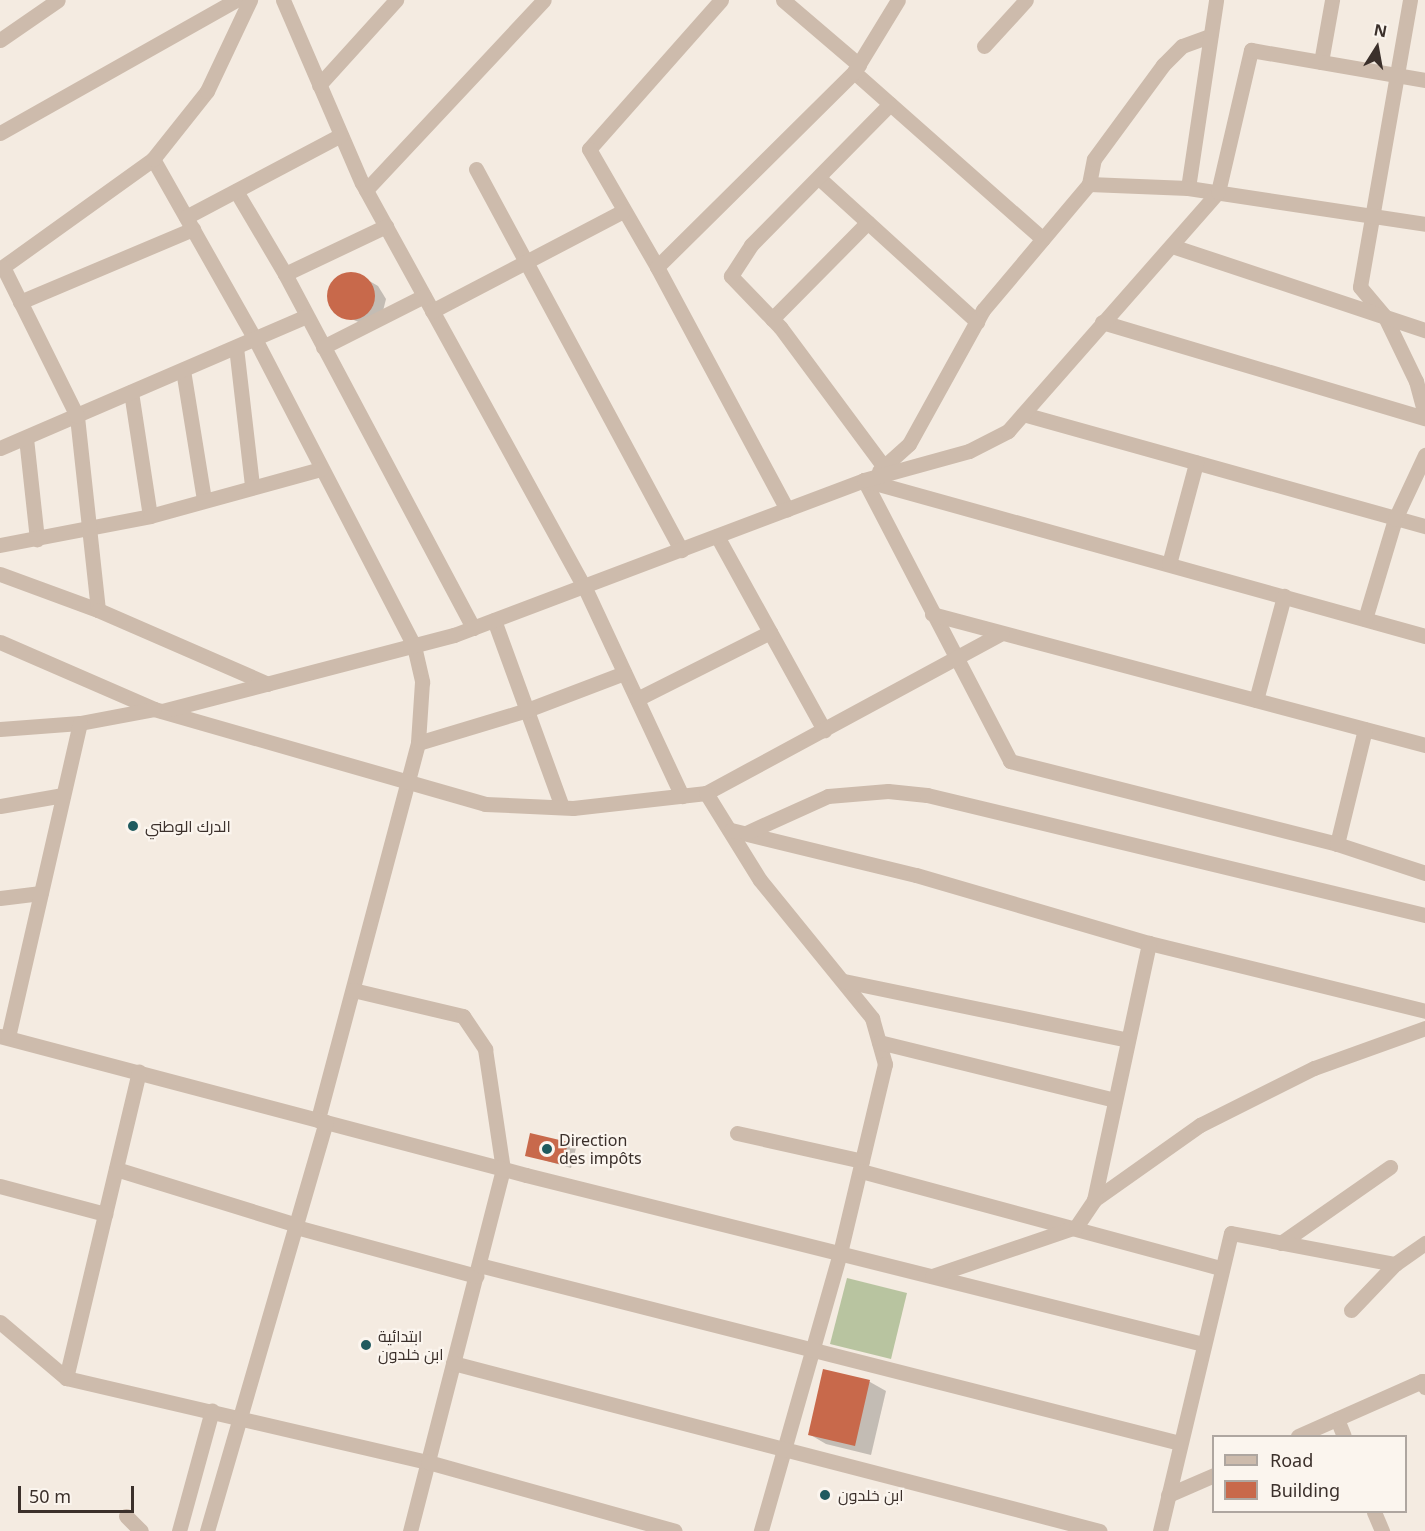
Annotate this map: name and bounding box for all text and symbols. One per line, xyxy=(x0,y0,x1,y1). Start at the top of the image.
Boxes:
north arrow xyxy=(1347,18,1407,78)
text: N xyxy=(1372,18,1389,42)
place label: الدرك الوطني xyxy=(145,816,231,836)
marker: الدرك الوطني xyxy=(126,819,140,833)
place label: Direction des impôts xyxy=(559,1130,642,1168)
marker: Direction des impôts xyxy=(540,1142,554,1156)
place label: ابتدائية ابن خلدون xyxy=(378,1326,444,1364)
marker: ابتدائية ابن خلدون xyxy=(359,1338,373,1352)
legend xyxy=(1212,1435,1407,1513)
text: Road xyxy=(1270,1448,1313,1472)
scale bar xyxy=(21,1474,136,1512)
text: Building xyxy=(1270,1478,1340,1502)
text: 50 m xyxy=(29,1484,71,1508)
place label: ابن خلدون xyxy=(838,1485,904,1505)
marker: ابن خلدون xyxy=(816,1486,834,1504)

